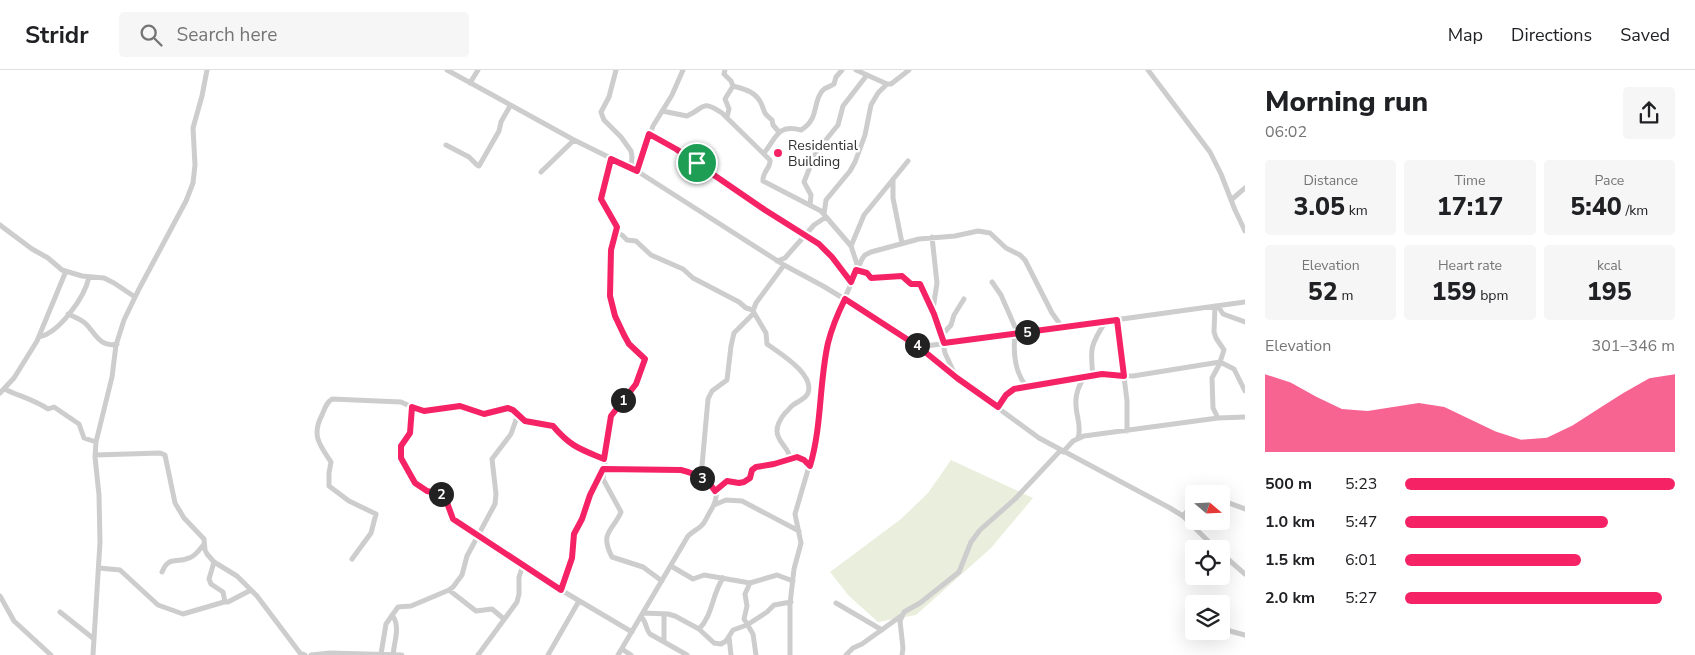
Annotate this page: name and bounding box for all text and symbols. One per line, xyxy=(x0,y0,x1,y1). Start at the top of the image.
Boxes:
search box xyxy=(119,12,469,57)
text: Stridr xyxy=(25,19,89,51)
icon: search xyxy=(137,21,165,49)
text: Search here xyxy=(177,22,277,48)
text: Map xyxy=(1448,23,1483,47)
text: Directions xyxy=(1511,23,1592,47)
text: Saved xyxy=(1620,23,1670,47)
text: Morning run xyxy=(1265,83,1428,121)
button: share xyxy=(1623,87,1675,139)
text: 06:02 xyxy=(1265,121,1307,143)
place label: Residential Building xyxy=(788,136,859,171)
pin xyxy=(676,142,718,184)
marker: Residential Building xyxy=(772,147,784,159)
icon: arrive xyxy=(683,149,711,177)
text: Distance xyxy=(1303,171,1358,190)
text: Time xyxy=(1454,171,1486,190)
text: Pace xyxy=(1594,171,1624,190)
text: 3.05 xyxy=(1294,190,1345,224)
text: 17:17 xyxy=(1437,190,1503,224)
text: 5:40 xyxy=(1570,190,1622,224)
text: km xyxy=(1345,201,1368,220)
text: /km xyxy=(1622,201,1648,220)
text: Elevation xyxy=(1302,256,1360,275)
text: Heart rate xyxy=(1438,256,1502,275)
text: kcal xyxy=(1597,256,1622,275)
text: 52 xyxy=(1308,275,1338,309)
text: 159 xyxy=(1432,275,1477,309)
text: 195 xyxy=(1587,275,1632,309)
text: m xyxy=(1338,286,1353,305)
text: bpm xyxy=(1477,286,1508,305)
pin: 5 xyxy=(1014,320,1040,344)
text: 5 xyxy=(1023,323,1032,342)
pin: 4 xyxy=(904,332,930,358)
text: Elevation xyxy=(1265,335,1331,357)
text: 301–346 m xyxy=(1592,335,1675,357)
text: 4 xyxy=(913,336,922,355)
pin: 1 xyxy=(610,388,636,412)
text: 1 xyxy=(619,391,628,410)
pin: 3 xyxy=(690,466,714,490)
text: 3 xyxy=(698,469,707,488)
text: 500 m xyxy=(1265,473,1312,495)
text: 5:23 xyxy=(1345,473,1377,495)
pin: 2 xyxy=(428,482,454,506)
text: 2 xyxy=(437,485,446,504)
north arrow xyxy=(1185,485,1230,530)
map controls xyxy=(1185,485,1230,640)
text: 1.0 km xyxy=(1265,511,1315,533)
text: 5:47 xyxy=(1345,511,1377,533)
button: locate xyxy=(1185,540,1230,585)
text: 1.5 km xyxy=(1265,549,1315,571)
text: 6:01 xyxy=(1345,549,1377,571)
text: 2.0 km xyxy=(1265,587,1315,609)
text: 5:27 xyxy=(1345,587,1377,609)
button: layers xyxy=(1185,595,1230,640)

